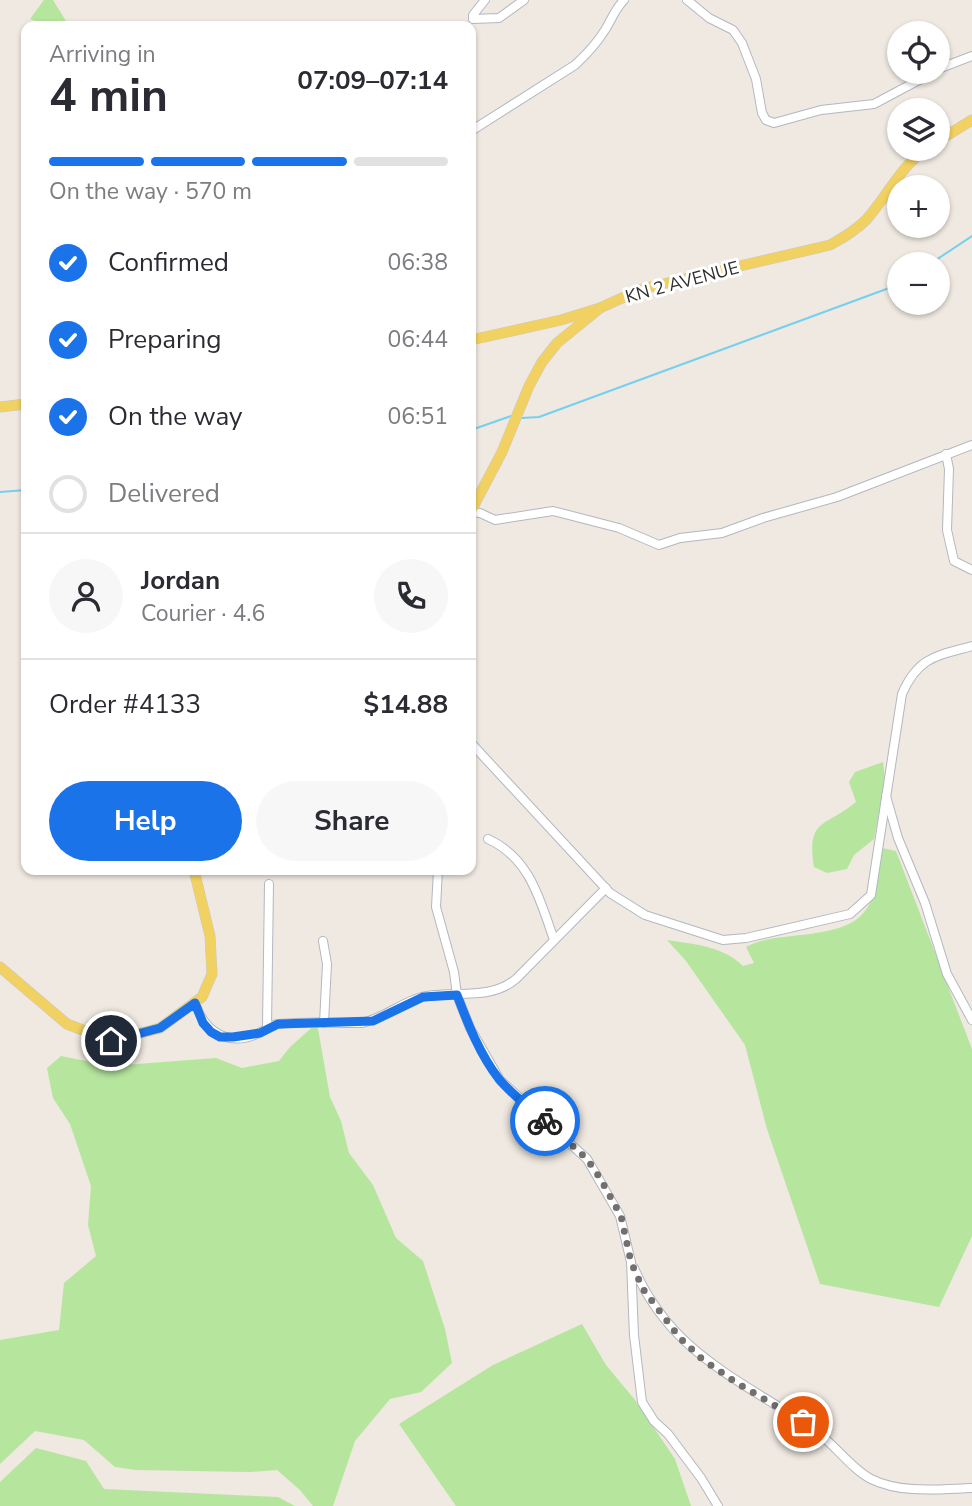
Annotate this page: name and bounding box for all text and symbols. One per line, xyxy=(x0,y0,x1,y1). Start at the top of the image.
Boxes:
map controls xyxy=(887,21,950,315)
button: locate xyxy=(887,21,950,84)
text: Arriving in xyxy=(49,39,156,70)
text: 07:09–07:14 xyxy=(297,63,448,98)
text: 4 min xyxy=(49,64,168,127)
button: layers xyxy=(887,98,950,161)
button: + xyxy=(887,175,950,238)
text: On the way · 570 m xyxy=(49,176,252,207)
icon: check xyxy=(49,244,87,282)
text: Confirmed xyxy=(108,245,229,280)
text: 06:38 xyxy=(388,247,448,278)
button: − xyxy=(887,252,950,315)
street label: KN 2 AVENUE xyxy=(623,255,741,309)
icon: check xyxy=(49,321,87,359)
text: Preparing xyxy=(108,322,221,357)
text: 06:44 xyxy=(388,324,448,355)
icon: check xyxy=(49,398,87,436)
text: On the way xyxy=(108,399,242,434)
text: 06:51 xyxy=(388,401,448,432)
text: Delivered xyxy=(108,476,220,511)
button: person xyxy=(49,559,123,633)
button: phone xyxy=(374,559,448,633)
text: Jordan xyxy=(141,563,220,598)
text: Courier · 4.6 xyxy=(141,598,265,629)
text: Order #4133 xyxy=(49,687,201,722)
text: $14.88 xyxy=(364,687,448,722)
button: Help xyxy=(49,781,242,861)
button: Share xyxy=(256,781,448,861)
pin xyxy=(81,1011,141,1071)
icon: home xyxy=(92,1022,130,1060)
courier xyxy=(510,1086,580,1156)
icon: bike xyxy=(526,1102,564,1140)
pin xyxy=(773,1392,833,1452)
icon: bag xyxy=(784,1403,822,1441)

